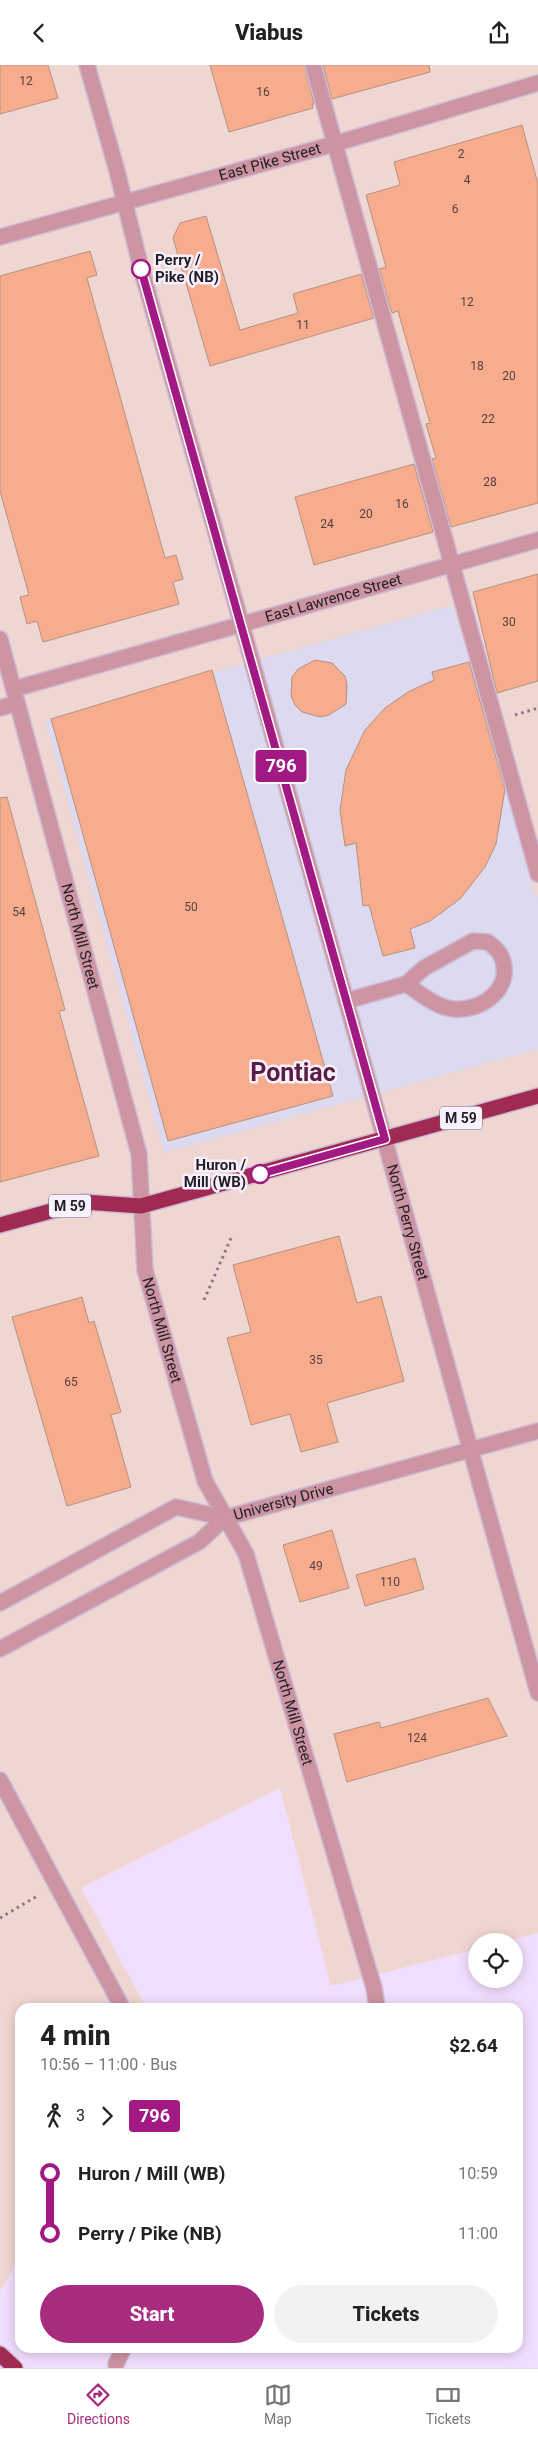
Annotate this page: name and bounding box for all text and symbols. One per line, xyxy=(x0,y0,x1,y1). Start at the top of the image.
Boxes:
icon: back xyxy=(25,19,53,47)
icon: share xyxy=(485,19,513,47)
text: Viabus xyxy=(235,20,303,45)
house number: 12 xyxy=(19,74,33,88)
house number: 16 xyxy=(256,85,270,99)
street label: East Pike Street xyxy=(217,139,323,185)
house number: 2 xyxy=(458,147,465,161)
house number: 4 xyxy=(464,173,471,187)
house number: 6 xyxy=(452,202,459,216)
place label: Perry / Pike (NB) xyxy=(155,251,219,286)
marker: Perry / Pike (NB) xyxy=(131,259,151,279)
house number: 12 xyxy=(460,295,474,309)
house number: 11 xyxy=(296,318,310,332)
house number: 18 xyxy=(470,359,484,373)
house number: 20 xyxy=(502,369,516,383)
house number: 22 xyxy=(481,412,495,426)
house number: 28 xyxy=(483,475,497,489)
house number: 16 xyxy=(395,497,409,511)
house number: 20 xyxy=(359,507,373,521)
house number: 24 xyxy=(320,517,334,531)
street label: East Lawrence Street xyxy=(263,570,404,626)
house number: 30 xyxy=(502,615,516,629)
line badge: 796 xyxy=(252,750,310,782)
text: 796 xyxy=(266,755,296,776)
street label: North Mill Street xyxy=(57,881,103,991)
house number: 50 xyxy=(184,900,198,914)
house number: 54 xyxy=(12,905,26,919)
district label: Pontiac xyxy=(250,1058,336,1087)
road number: M 59 xyxy=(440,1107,482,1129)
place label: Huron / Mill (WB) xyxy=(184,1156,246,1191)
street label: North Perry Street xyxy=(383,1162,432,1283)
marker: Huron / Mill (WB) xyxy=(250,1164,270,1184)
road number: M 59 xyxy=(49,1195,91,1217)
street label: North Mill Street xyxy=(138,1275,186,1385)
house number: 35 xyxy=(309,1353,323,1367)
house number: 65 xyxy=(64,1375,78,1389)
street label: University Drive xyxy=(232,1479,335,1524)
house number: 49 xyxy=(309,1559,323,1573)
house number: 110 xyxy=(380,1575,400,1589)
street label: North Mill Street xyxy=(269,1658,317,1768)
house number: 124 xyxy=(407,1731,427,1745)
map controls xyxy=(468,1933,523,1988)
button: locate xyxy=(468,1933,523,1988)
text: 4 min xyxy=(40,2019,111,2052)
text: $2.64 xyxy=(449,2034,498,2057)
text: 10:56 – 11:00 · Bus xyxy=(40,2055,177,2074)
icon: walk xyxy=(40,2102,68,2130)
icon: forward xyxy=(93,2102,121,2130)
text: 796 xyxy=(139,2105,170,2126)
text: 3 xyxy=(76,2106,85,2125)
text: Huron / Mill (WB) xyxy=(78,2162,225,2185)
text: 10:59 xyxy=(458,2164,498,2183)
text: Perry / Pike (NB) xyxy=(78,2222,222,2245)
text: 11:00 xyxy=(458,2224,498,2243)
button: Start xyxy=(40,2285,264,2343)
button: Tickets xyxy=(274,2285,498,2343)
tab: Directions xyxy=(67,2381,130,2427)
tab: Map xyxy=(264,2381,292,2427)
tab: Tickets xyxy=(426,2381,471,2427)

